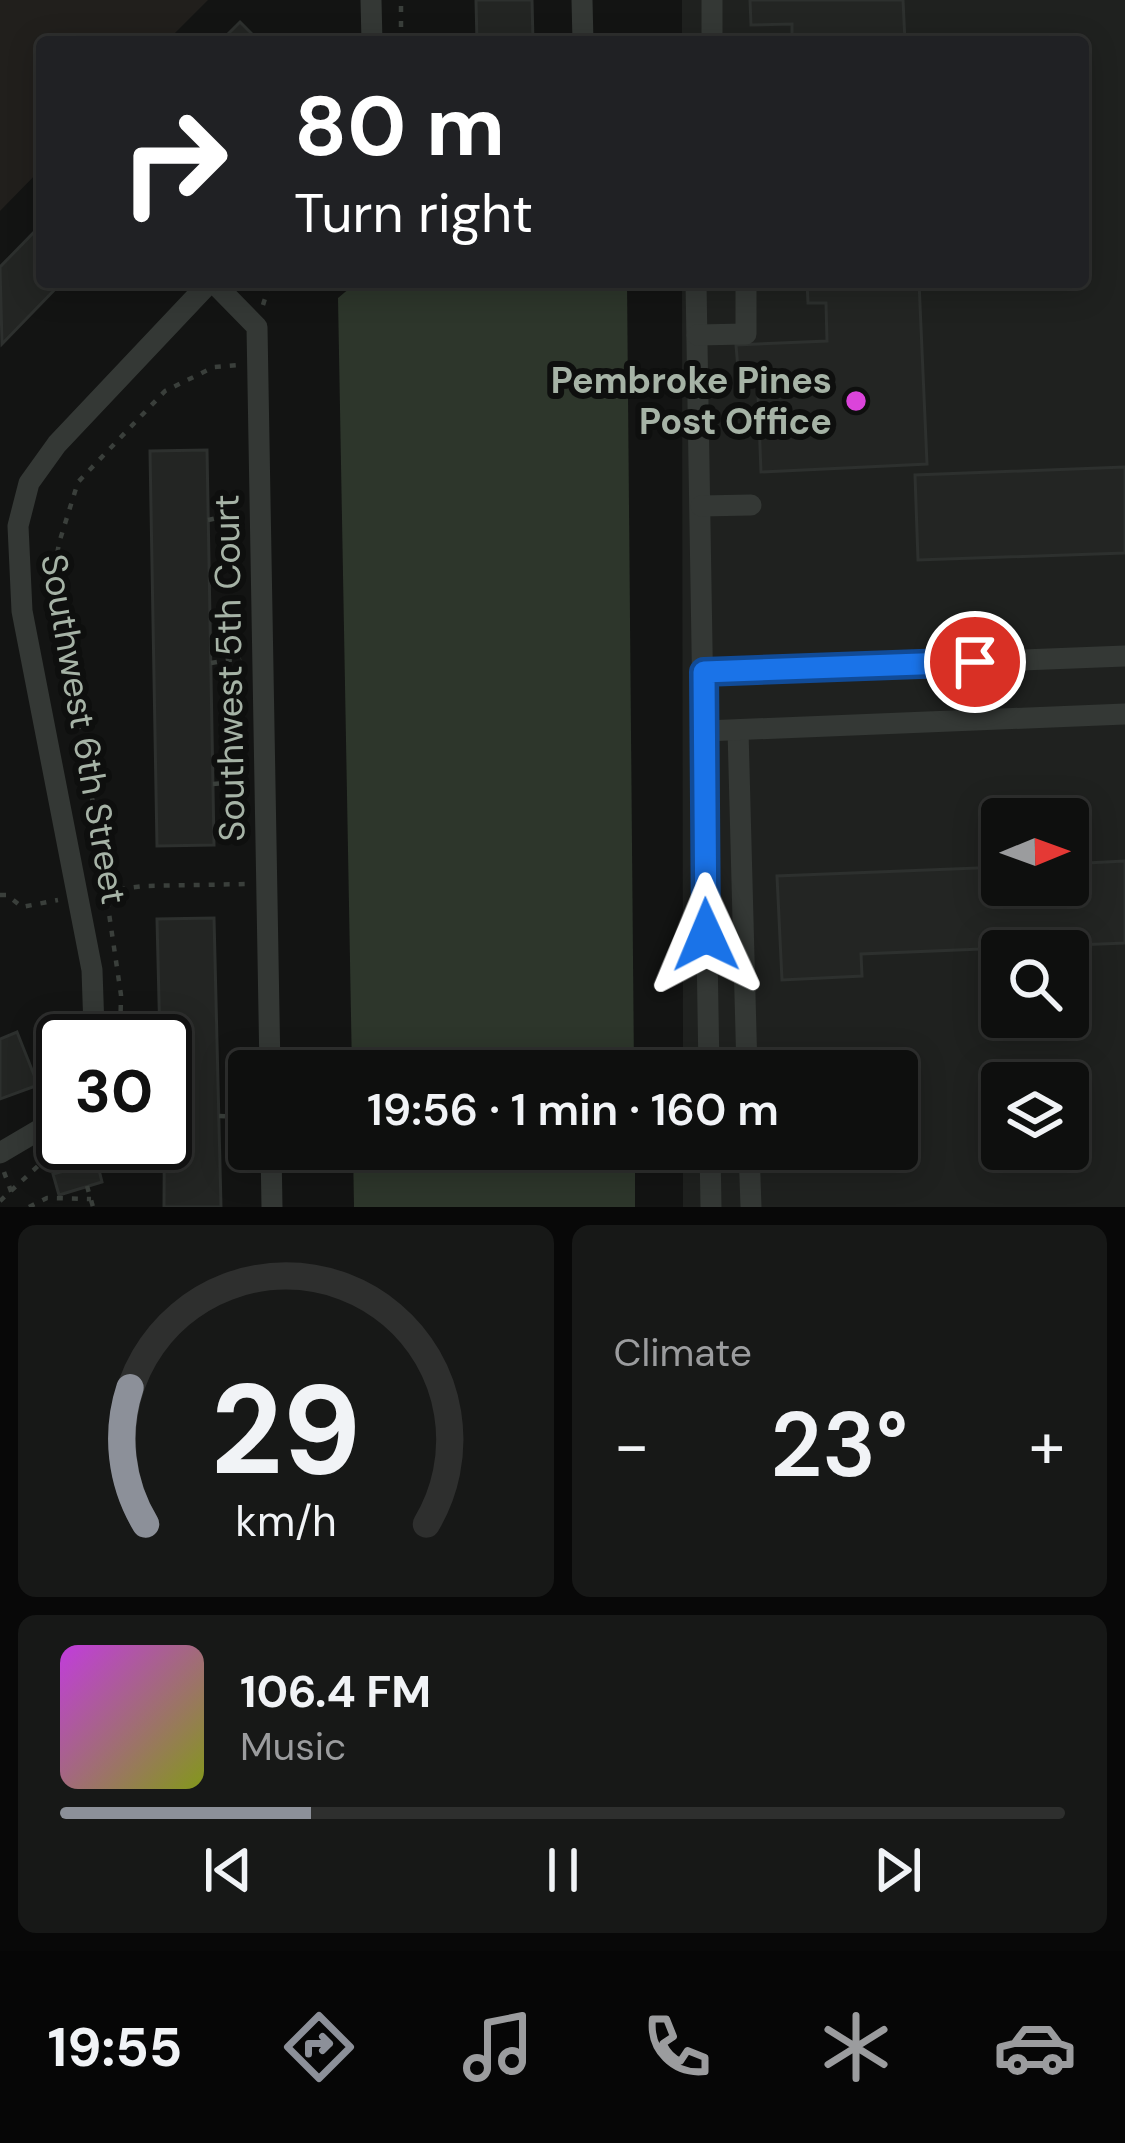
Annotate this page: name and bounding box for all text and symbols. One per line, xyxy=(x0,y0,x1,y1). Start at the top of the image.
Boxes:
text: 80 m xyxy=(294,72,505,181)
icon: right xyxy=(96,84,252,240)
text: Turn right xyxy=(294,178,533,249)
place label: Pembroke Pines Post Office xyxy=(551,357,832,445)
marker: Pembroke Pines Post Office xyxy=(843,388,869,414)
street label: Southwest 5th Court xyxy=(202,494,256,842)
street label: Southwest 6th Street xyxy=(30,550,138,908)
pin xyxy=(924,611,1026,713)
icon: arrive xyxy=(942,629,1008,695)
north arrow xyxy=(981,798,1089,906)
map controls xyxy=(981,798,1089,1170)
position arrow xyxy=(643,872,769,998)
button: search xyxy=(981,930,1089,1038)
speed limit sign: 30 xyxy=(36,1014,192,1170)
button: layers xyxy=(981,1062,1089,1170)
text: 19:56 · 1 min · 160 m xyxy=(367,1080,779,1139)
text: Climate xyxy=(614,1327,752,1378)
text: 29 xyxy=(210,1349,361,1512)
text: 23° xyxy=(770,1387,908,1504)
text: − xyxy=(614,1403,650,1488)
text: + xyxy=(1029,1403,1065,1488)
text: km/h xyxy=(235,1493,336,1549)
text: 106.4 FM xyxy=(240,1662,431,1721)
text: Music xyxy=(240,1721,346,1772)
icon: previous xyxy=(195,1837,261,1903)
icon: pause xyxy=(530,1837,596,1903)
icon: next xyxy=(865,1837,931,1903)
icon: directions xyxy=(277,2005,361,2089)
icon: music xyxy=(456,2005,540,2089)
icon: phone xyxy=(635,2005,719,2089)
icon: climate xyxy=(814,2005,898,2089)
icon: car xyxy=(993,2005,1077,2089)
text: 19:55 xyxy=(48,2012,182,2083)

